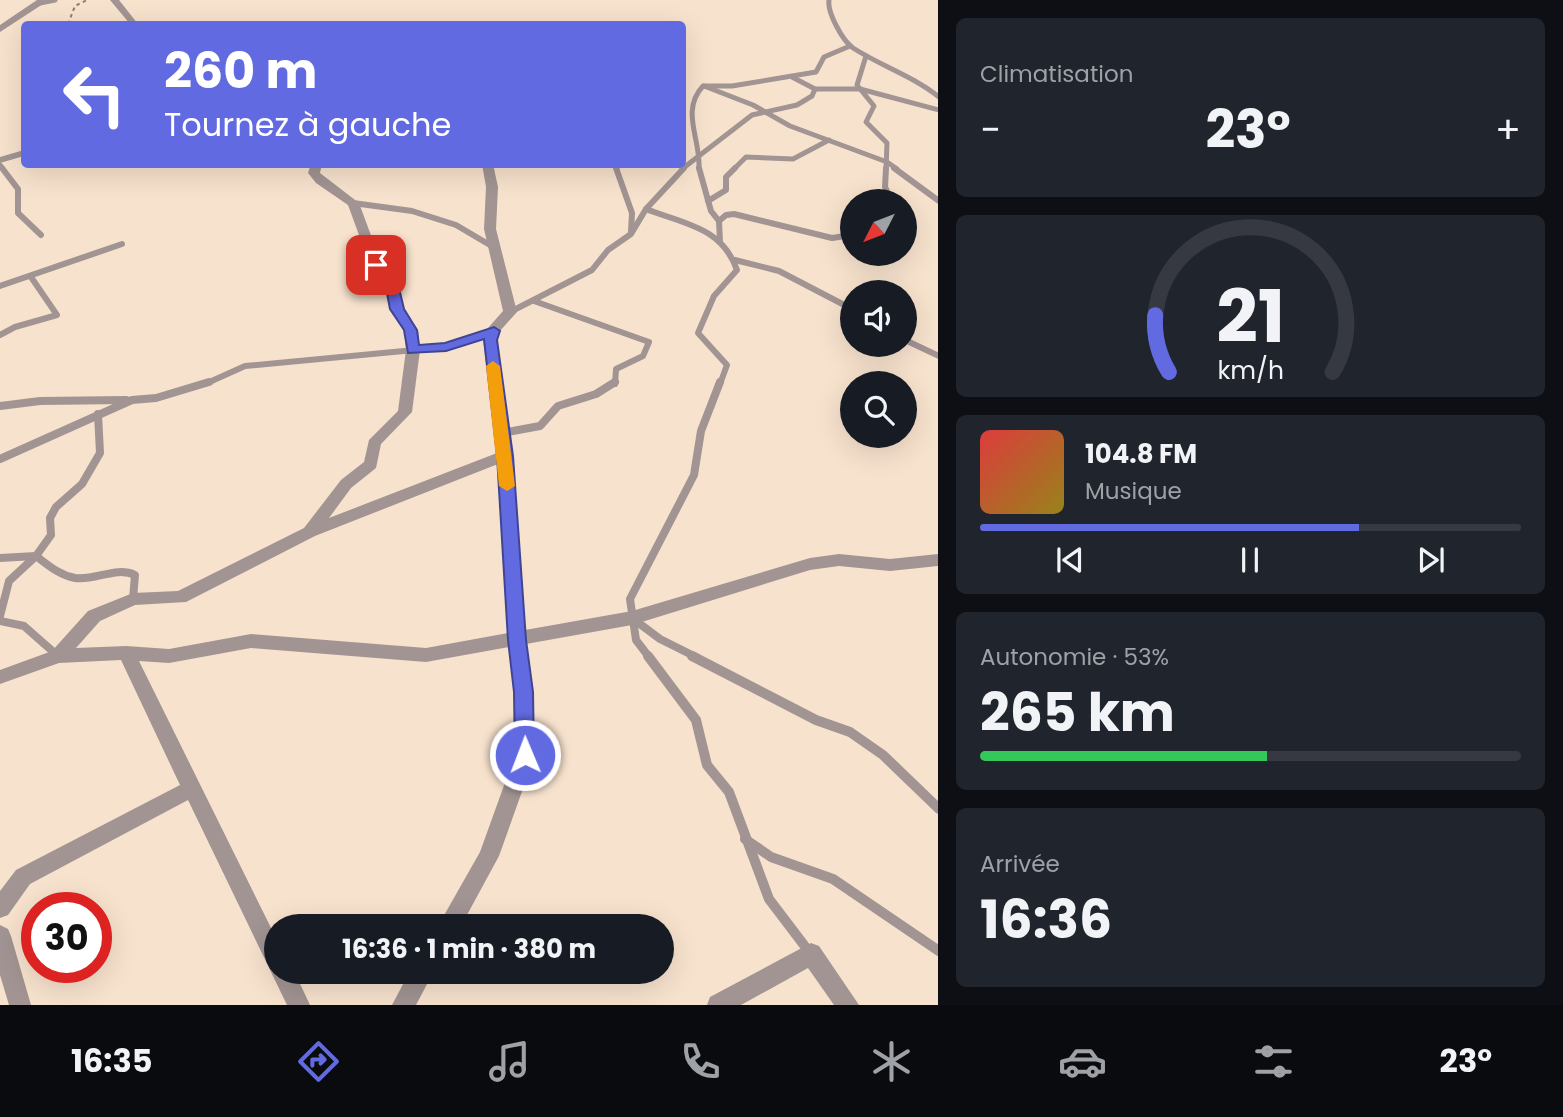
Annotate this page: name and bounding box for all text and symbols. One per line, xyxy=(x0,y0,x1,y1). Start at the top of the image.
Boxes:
text: 260 m xyxy=(164,37,317,105)
icon: left xyxy=(49,49,140,140)
text: Climatisation xyxy=(980,58,1133,90)
text: 23° xyxy=(1205,93,1291,166)
text: Tournez à gauche xyxy=(164,102,451,147)
text: − xyxy=(980,103,1001,156)
text: + xyxy=(1495,103,1521,156)
north arrow xyxy=(840,189,917,266)
map controls xyxy=(840,189,917,448)
pin xyxy=(346,235,406,295)
icon: arrive xyxy=(357,246,395,284)
text: 21 xyxy=(1216,266,1285,367)
button: sound xyxy=(840,280,917,357)
text: km/h xyxy=(1217,353,1284,388)
button: search xyxy=(840,371,917,448)
text: 104.8 FM xyxy=(1085,436,1197,472)
text: Musique xyxy=(1085,475,1182,507)
icon: previous xyxy=(1051,541,1089,579)
icon: pause xyxy=(1231,541,1269,579)
icon: next xyxy=(1412,541,1450,579)
text: Autonomie · 53% xyxy=(980,641,1169,673)
text: 265 km xyxy=(980,676,1175,749)
position arrow xyxy=(488,718,562,792)
text: Arrivée xyxy=(980,848,1060,880)
text: 16:36 xyxy=(980,883,1112,956)
speed limit sign: 30 xyxy=(21,892,112,983)
text: 16:36 · 1 min · 380 m xyxy=(342,931,596,967)
icon: directions xyxy=(294,1037,343,1086)
icon: music xyxy=(485,1037,534,1086)
icon: phone xyxy=(676,1037,725,1086)
icon: climate xyxy=(867,1037,916,1086)
icon: car xyxy=(1058,1037,1107,1086)
icon: filters xyxy=(1249,1037,1298,1086)
text: 16:35 xyxy=(71,1038,153,1083)
text: 23° xyxy=(1440,1038,1492,1083)

